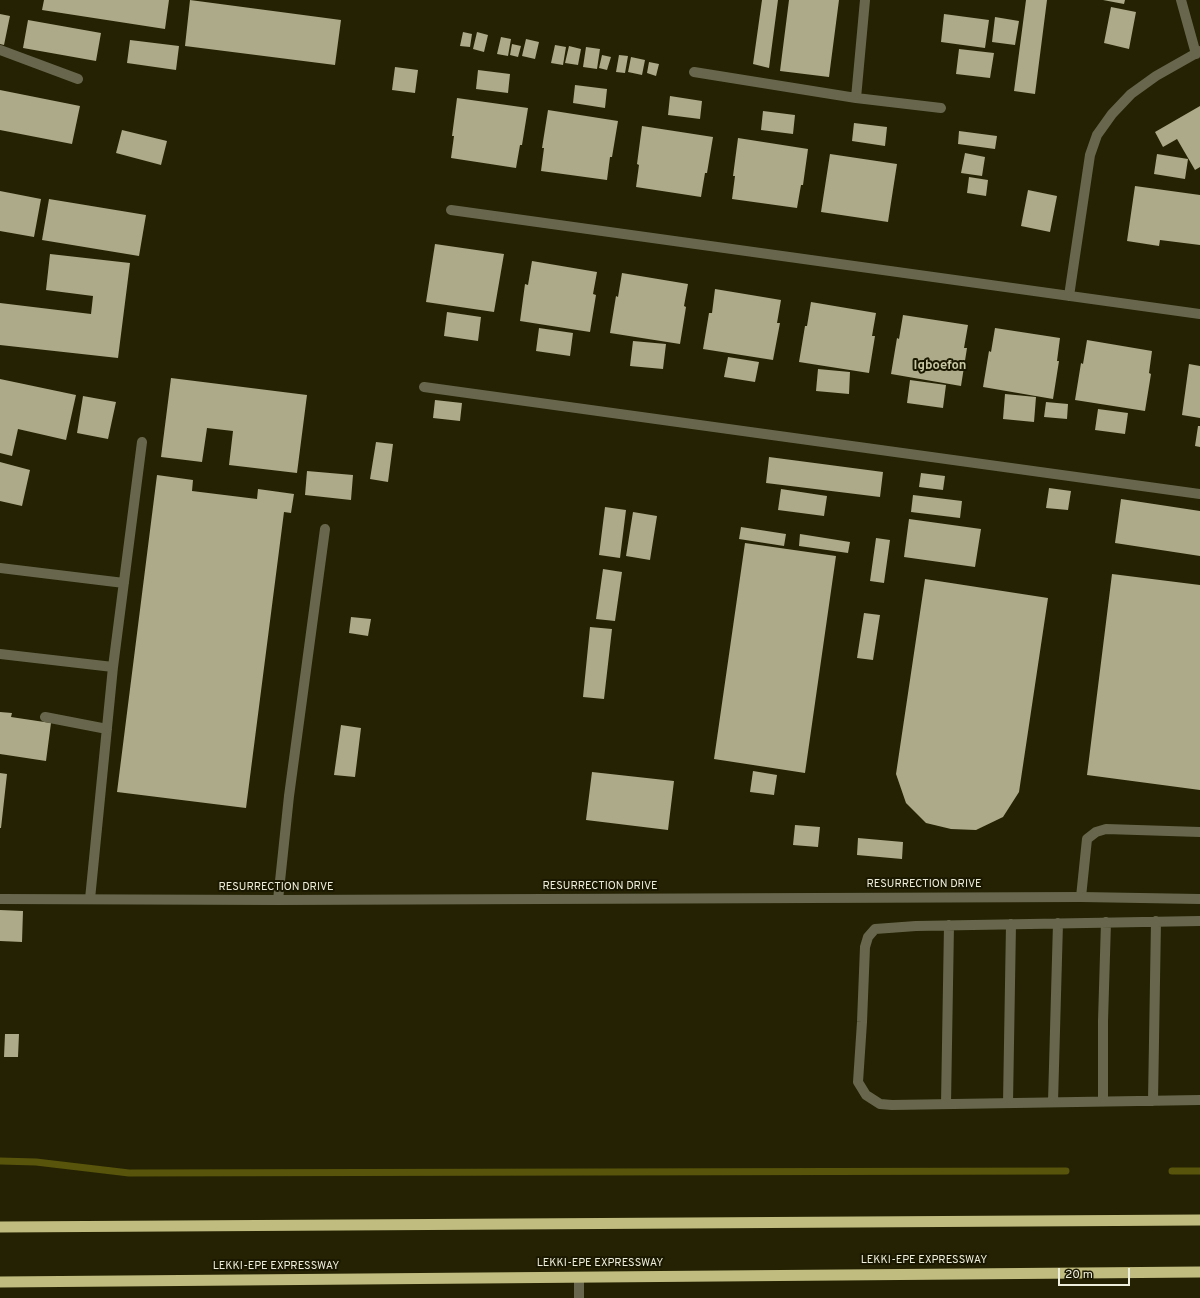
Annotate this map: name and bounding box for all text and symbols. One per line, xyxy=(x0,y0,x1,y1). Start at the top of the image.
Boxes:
district label: Igboefon xyxy=(914,358,966,374)
street label: RESURRECTION DRIVE xyxy=(866,878,982,892)
street label: RESURRECTION DRIVE xyxy=(542,880,658,894)
street label: RESURRECTION DRIVE xyxy=(218,881,334,895)
street label: LEKKI-EPE EXPRESSWAY xyxy=(861,1254,987,1268)
street label: LEKKI-EPE EXPRESSWAY xyxy=(537,1257,663,1271)
street label: LEKKI-EPE EXPRESSWAY xyxy=(213,1260,339,1274)
scale bar xyxy=(1060,1260,1132,1286)
text: 20 m xyxy=(1065,1267,1093,1283)

